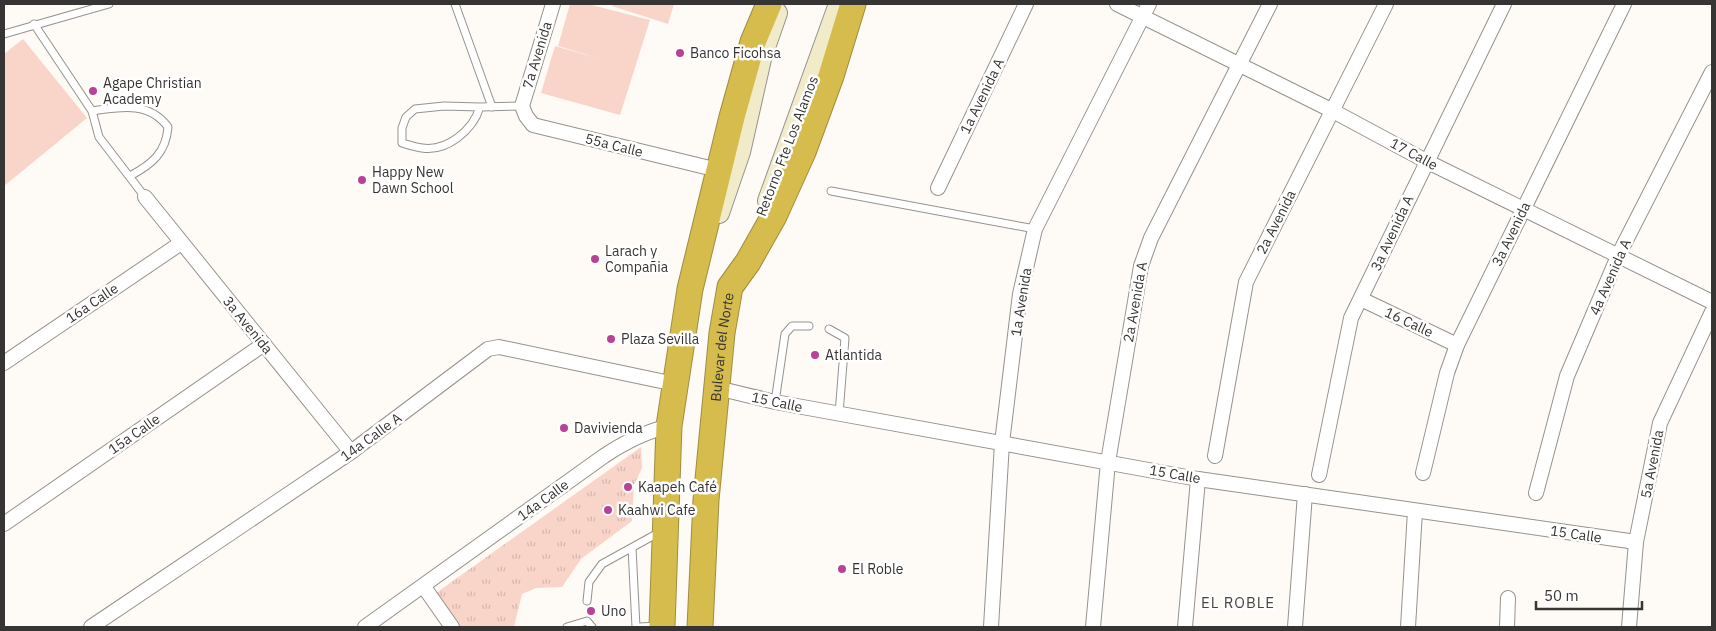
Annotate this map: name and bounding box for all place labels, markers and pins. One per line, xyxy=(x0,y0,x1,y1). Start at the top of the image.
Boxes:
place label: Banco Ficohsa xyxy=(690,44,782,62)
marker: Banco Ficohsa xyxy=(674,47,686,59)
place label: Agape Christian Academy xyxy=(103,74,202,108)
marker: Agape Christian Academy xyxy=(87,85,99,97)
place label: Happy New Dawn School xyxy=(372,163,454,197)
marker: Happy New Dawn School xyxy=(356,174,368,186)
place label: Larach y Compañia xyxy=(605,242,669,276)
marker: Larach y Compañia xyxy=(589,253,601,265)
place label: Plaza Sevilla xyxy=(621,330,700,348)
marker: Plaza Sevilla xyxy=(605,333,617,345)
place label: Atlantida xyxy=(825,346,883,364)
marker: Atlantida xyxy=(809,349,821,361)
place label: Davivienda xyxy=(574,419,643,437)
marker: Davivienda xyxy=(558,422,570,434)
place label: Kaapeh Café xyxy=(638,478,717,496)
marker: Kaapeh Café xyxy=(622,481,634,493)
place label: Kaahwi Cafe xyxy=(618,501,696,519)
marker: Kaahwi Cafe xyxy=(602,504,614,516)
place label: El Roble xyxy=(852,560,904,578)
marker: El Roble xyxy=(836,563,848,575)
place label: Uno xyxy=(601,602,626,620)
marker: Uno xyxy=(585,605,597,617)

